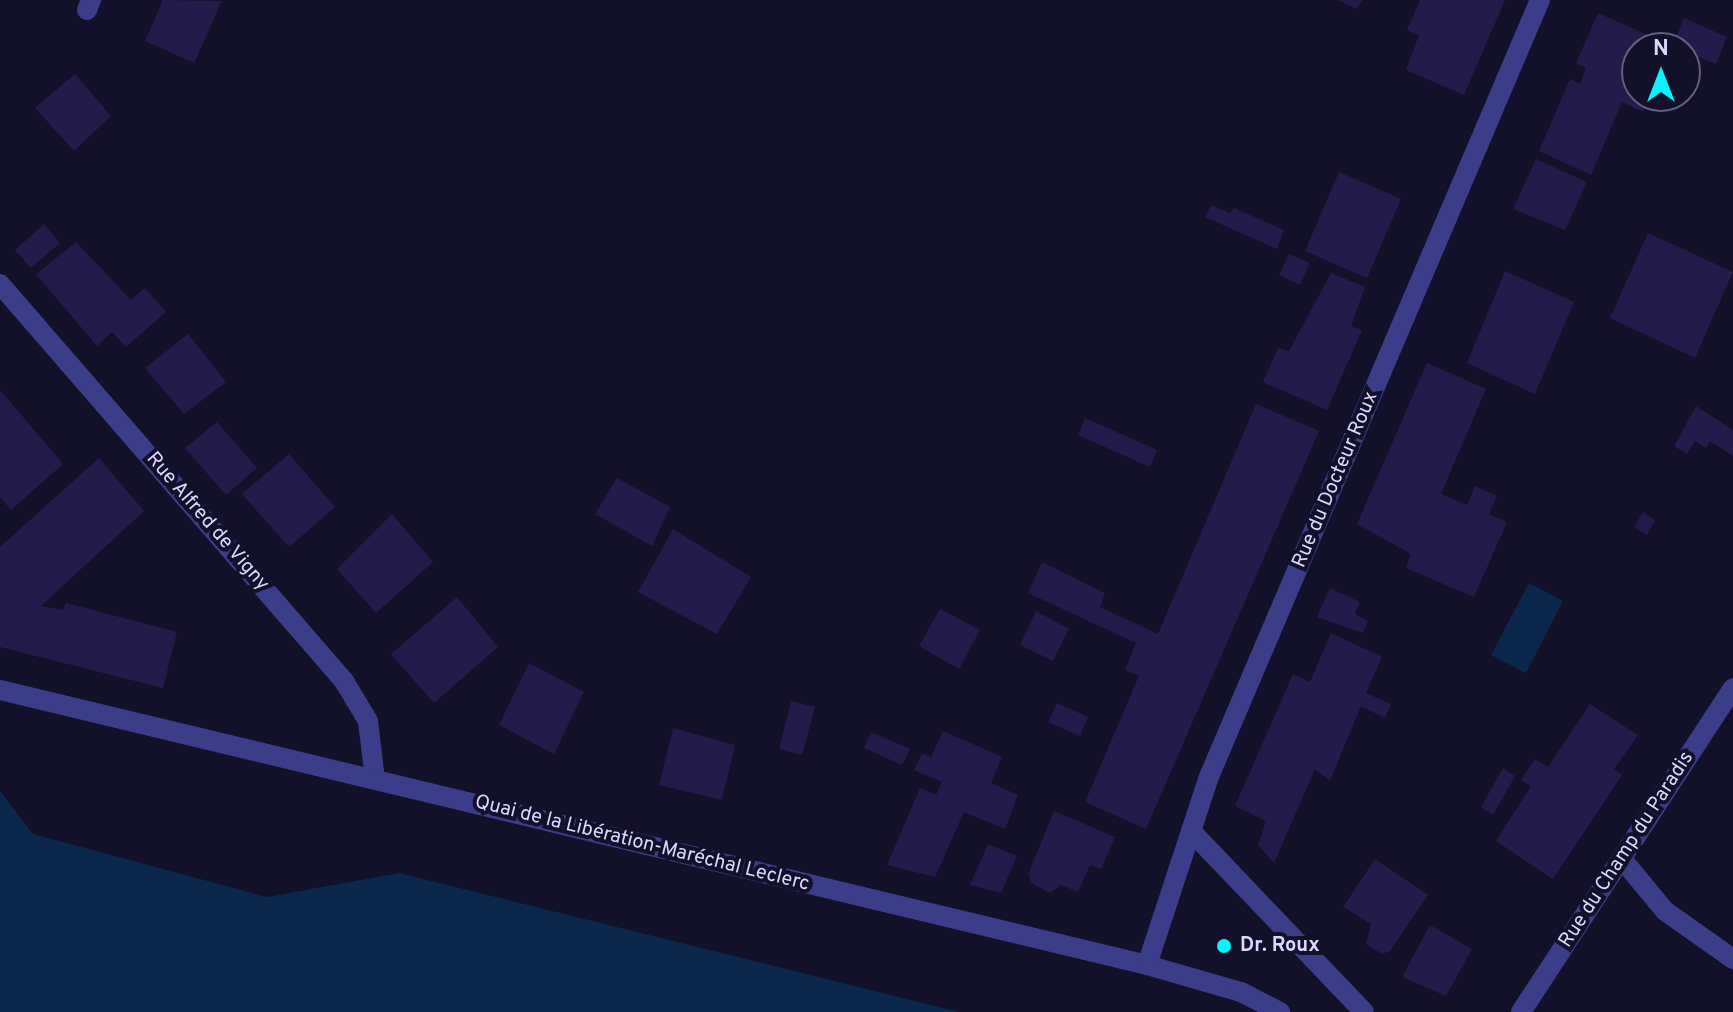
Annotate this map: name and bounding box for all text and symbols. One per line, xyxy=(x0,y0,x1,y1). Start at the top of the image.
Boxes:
north arrow xyxy=(1621,32,1701,112)
text: N xyxy=(1653,36,1669,63)
street label: Rue du Docteur Roux xyxy=(1288,388,1384,572)
street label: Rue Alfred de Vigny xyxy=(140,447,274,597)
street label: Rue du Champ du Paradis xyxy=(1555,747,1699,953)
street label: Quai de la Libération-Maréchal Leclerc xyxy=(472,791,812,897)
place label: Dr. Roux xyxy=(1240,934,1320,958)
marker: Dr. Roux xyxy=(1215,937,1233,955)

